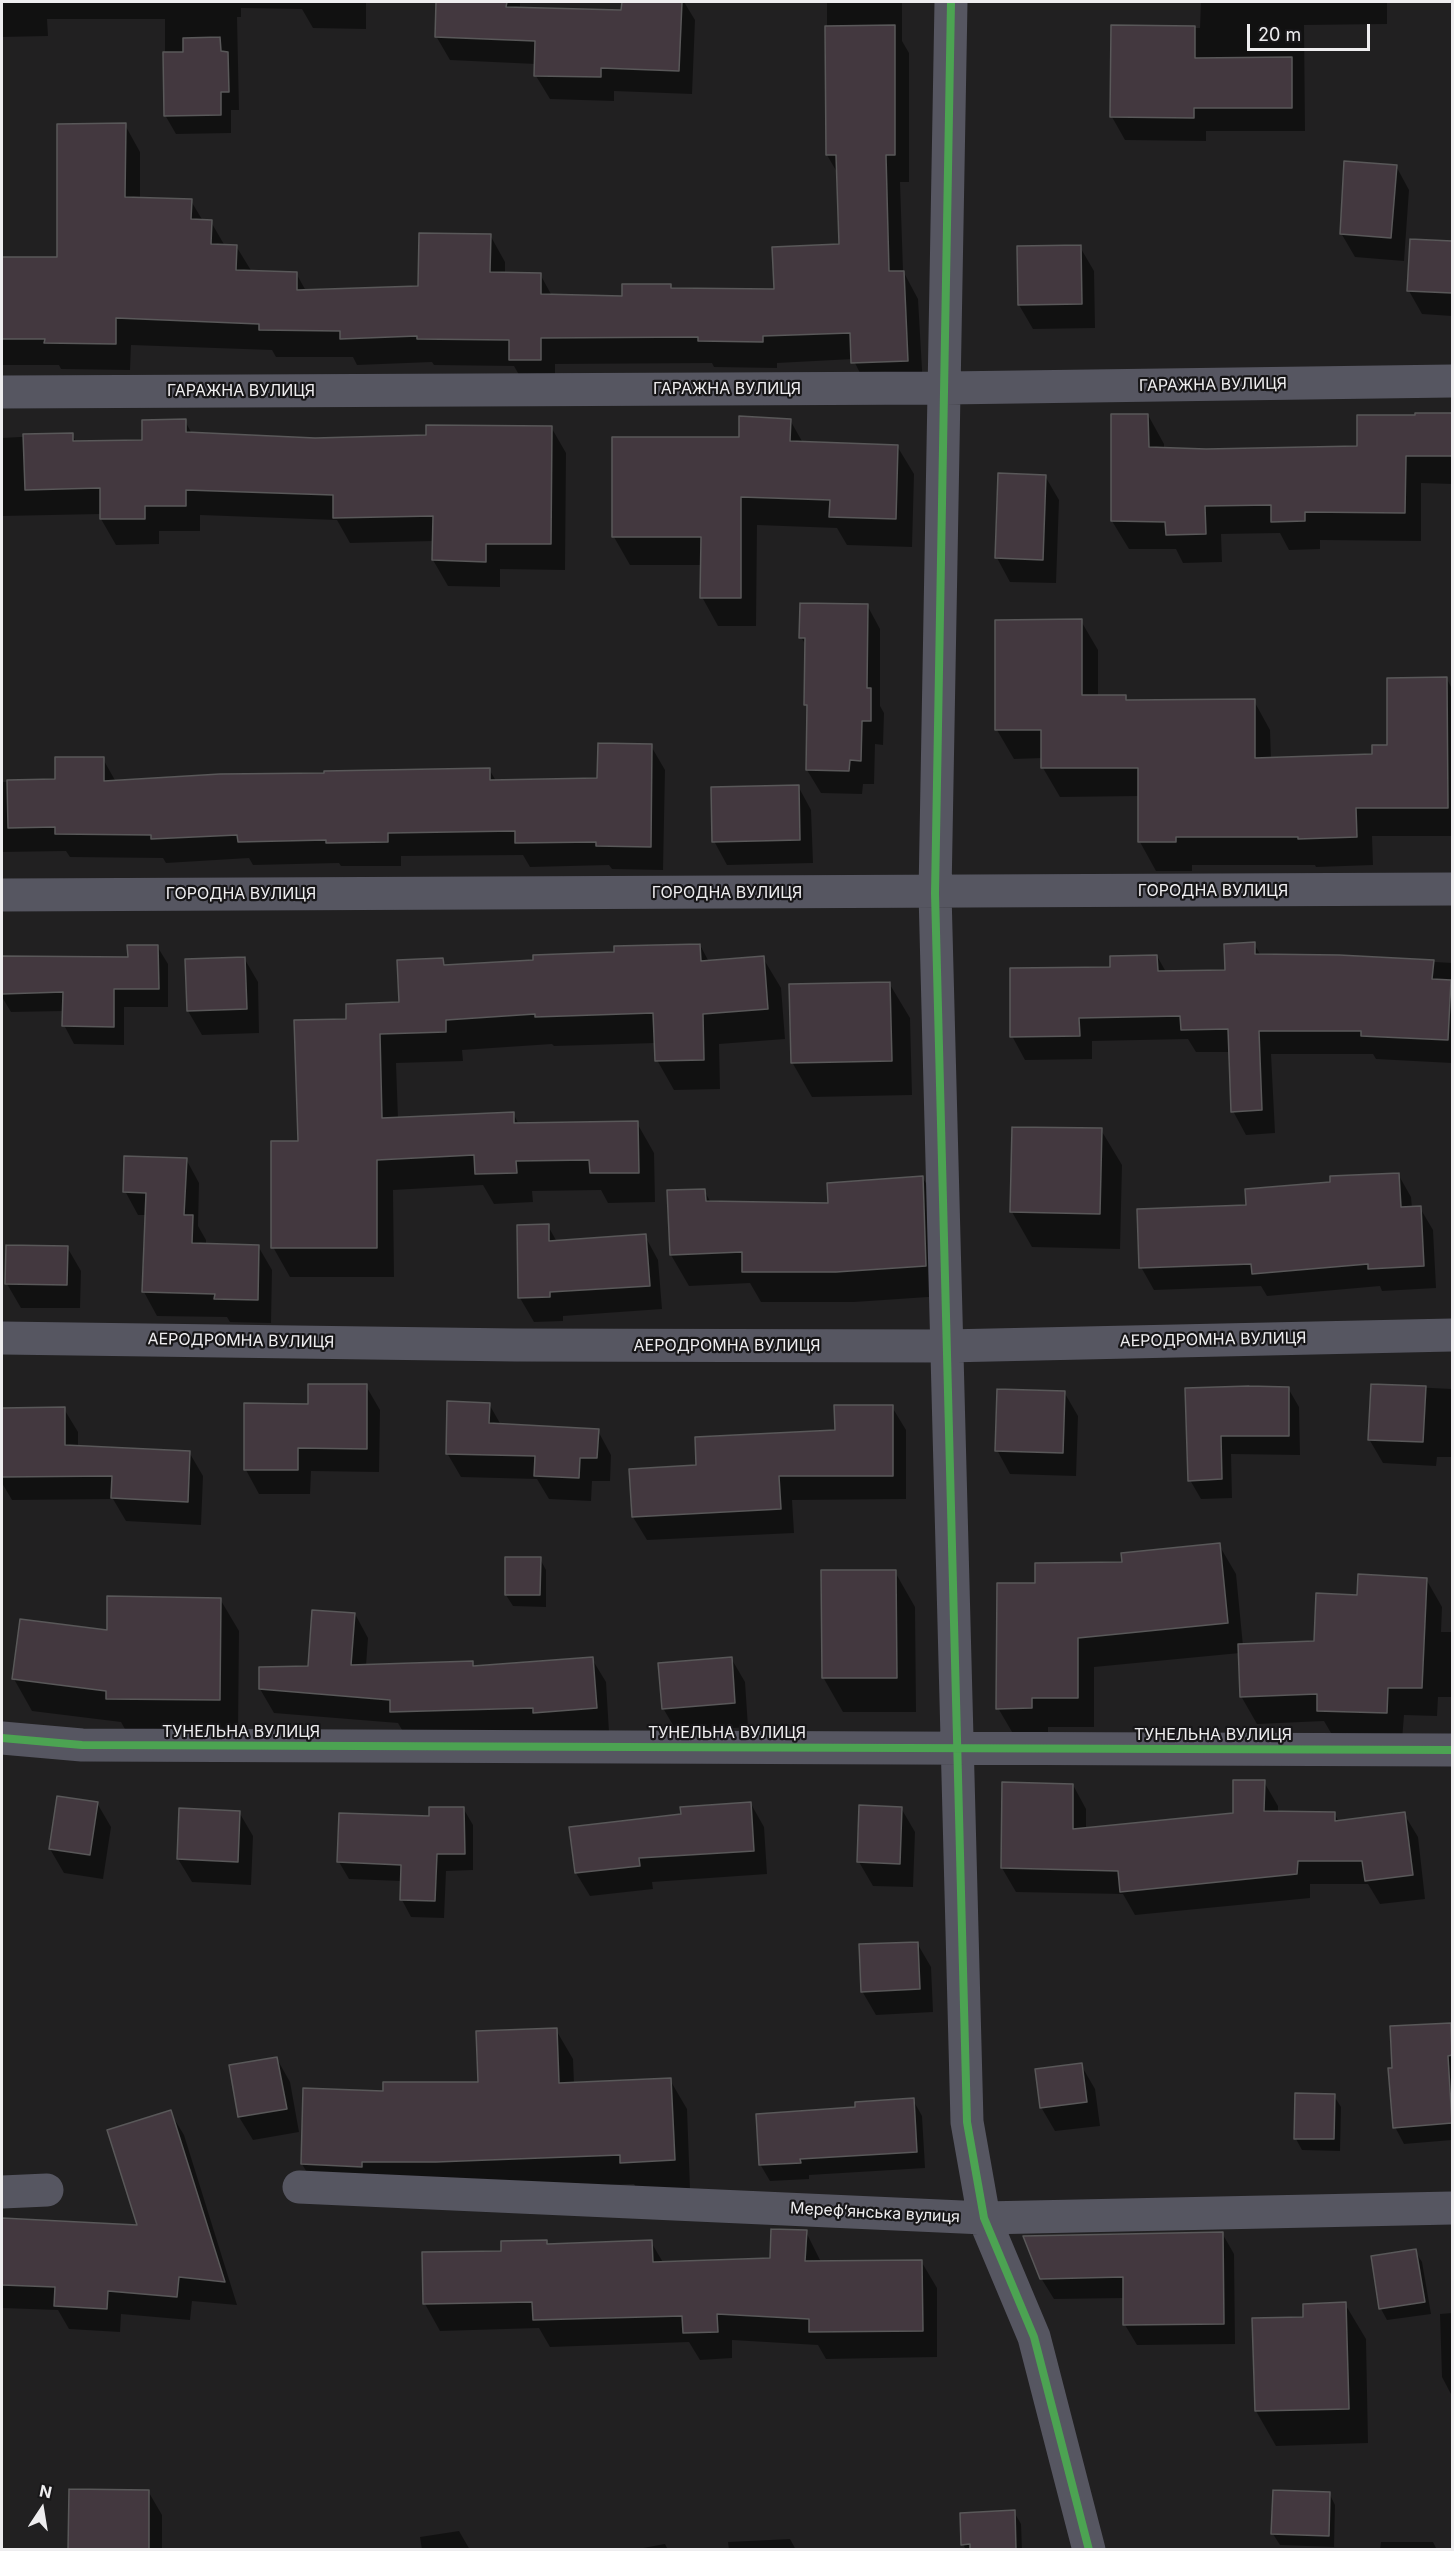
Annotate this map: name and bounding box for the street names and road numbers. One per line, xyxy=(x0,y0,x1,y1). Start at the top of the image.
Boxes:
street label: ГАРАЖНА ВУЛИЦЯ xyxy=(1139,374,1287,396)
street label: ГАРАЖНА ВУЛИЦЯ xyxy=(653,379,801,399)
street label: ГАРАЖНА ВУЛИЦЯ xyxy=(167,381,315,401)
street label: ГОРОДНА ВУЛИЦЯ xyxy=(1138,881,1288,901)
street label: ГОРОДНА ВУЛИЦЯ xyxy=(652,883,802,903)
street label: ГОРОДНА ВУЛИЦЯ xyxy=(166,884,316,904)
street label: АЕРОДРОМНА ВУЛИЦЯ xyxy=(1119,1329,1307,1351)
street label: АЕРОДРОМНА ВУЛИЦЯ xyxy=(147,1330,335,1352)
street label: АЕРОДРОМНА ВУЛИЦЯ xyxy=(634,1336,820,1356)
street label: ТУНЕЛЬНА ВУЛИЦЯ xyxy=(162,1722,320,1742)
street label: ТУНЕЛЬНА ВУЛИЦЯ xyxy=(648,1723,806,1743)
street label: ТУНЕЛЬНА ВУЛИЦЯ xyxy=(1134,1725,1292,1745)
street label: Мерефʼянська вулиця xyxy=(790,2199,960,2227)

